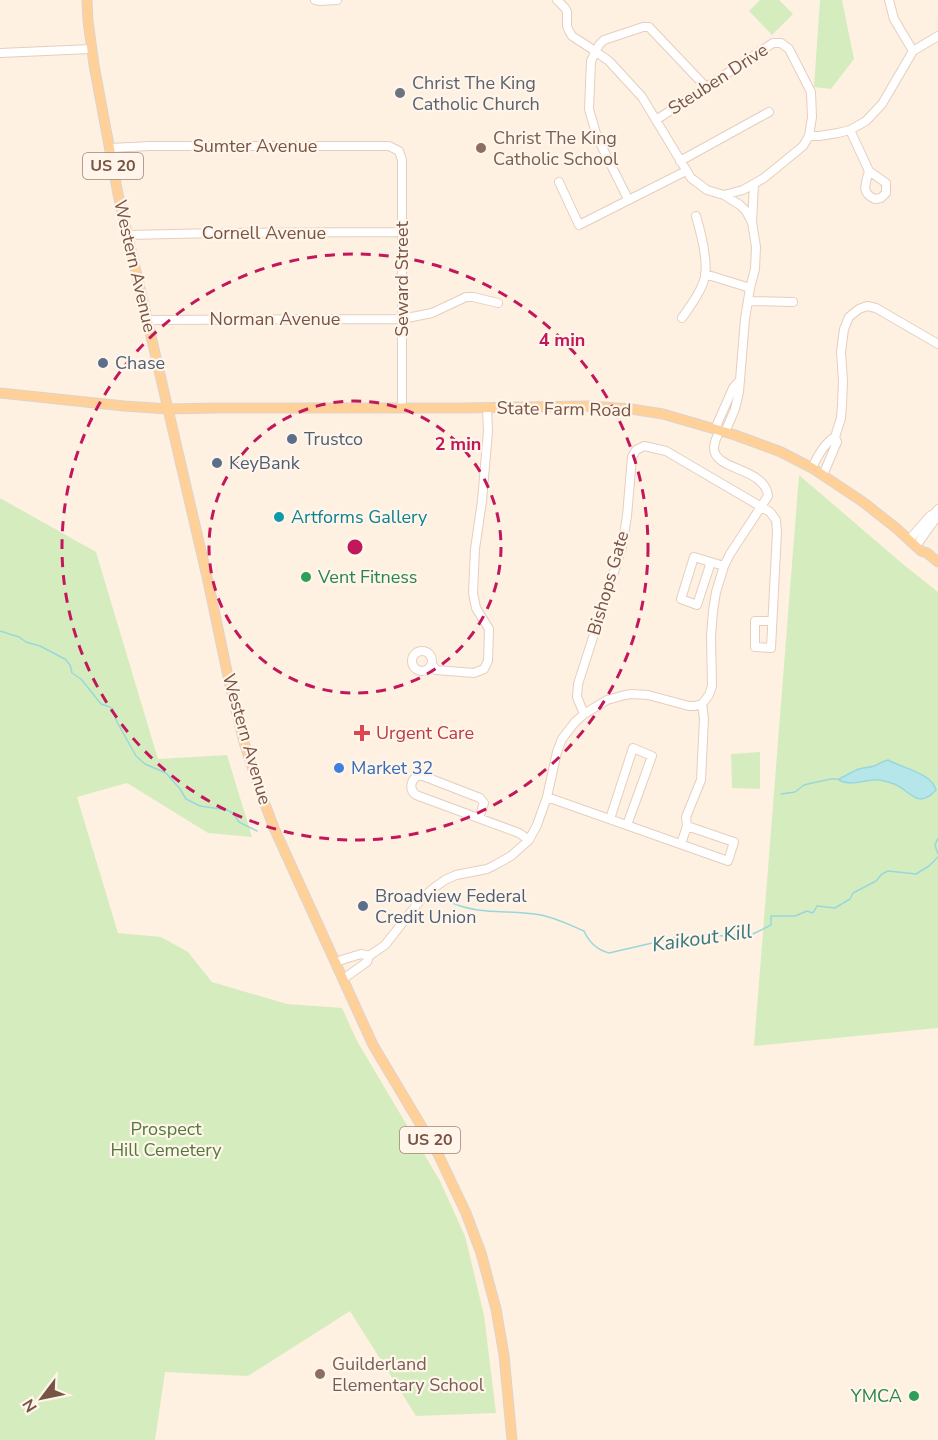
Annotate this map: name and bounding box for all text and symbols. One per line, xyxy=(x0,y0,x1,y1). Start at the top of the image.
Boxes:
street label: Steuben Drive xyxy=(663,38,773,120)
place label: Christ The King Catholic Church xyxy=(412,71,540,116)
marker: Christ The King Catholic Church xyxy=(393,86,407,100)
place label: Christ The King Catholic School xyxy=(493,126,619,171)
street label: Sumter Avenue xyxy=(193,134,317,158)
marker: Christ The King Catholic School xyxy=(474,141,488,155)
road number: US 20 xyxy=(83,153,143,179)
street label: Western Avenue xyxy=(108,197,162,335)
street label: Cornell Avenue xyxy=(202,221,326,245)
street label: Seward Street xyxy=(390,221,414,337)
street label: Norman Avenue xyxy=(210,307,340,331)
text: 4 min xyxy=(539,328,585,352)
place label: Chase xyxy=(115,351,165,375)
marker: Chase xyxy=(96,356,110,370)
street label: State Farm Road xyxy=(496,396,632,422)
place label: Trustco xyxy=(304,427,363,451)
marker: Trustco xyxy=(285,432,299,446)
text: 2 min xyxy=(435,432,481,456)
place label: KeyBank xyxy=(229,451,301,475)
marker: KeyBank xyxy=(210,456,224,470)
place label: Artforms Gallery xyxy=(291,505,428,529)
marker: Artforms Gallery xyxy=(272,510,286,524)
street label: Bishops Gate xyxy=(582,528,634,638)
centre of rings xyxy=(345,537,365,557)
place label: Vent Fitness xyxy=(317,565,418,589)
marker: Vent Fitness xyxy=(299,570,313,584)
street label: Western Avenue xyxy=(217,671,277,807)
place label: Urgent Care xyxy=(376,721,474,745)
marker: Urgent Care xyxy=(353,724,371,742)
place label: Market 32 xyxy=(351,756,433,780)
marker: Market 32 xyxy=(332,761,346,775)
place label: Broadview Federal Credit Union xyxy=(375,884,527,929)
marker: Broadview Federal Credit Union xyxy=(356,899,370,913)
water label: Kaikout Kill xyxy=(650,918,754,958)
park label: Prospect Hill Cemetery xyxy=(110,1117,222,1162)
road number: US 20 xyxy=(400,1127,460,1153)
place label: Guilderland Elementary School xyxy=(332,1352,485,1397)
marker: Guilderland Elementary School xyxy=(313,1367,327,1381)
north arrow xyxy=(12,1368,72,1428)
place label: YMCA xyxy=(850,1384,902,1408)
marker: YMCA xyxy=(907,1389,921,1403)
text: N xyxy=(18,1395,43,1416)

